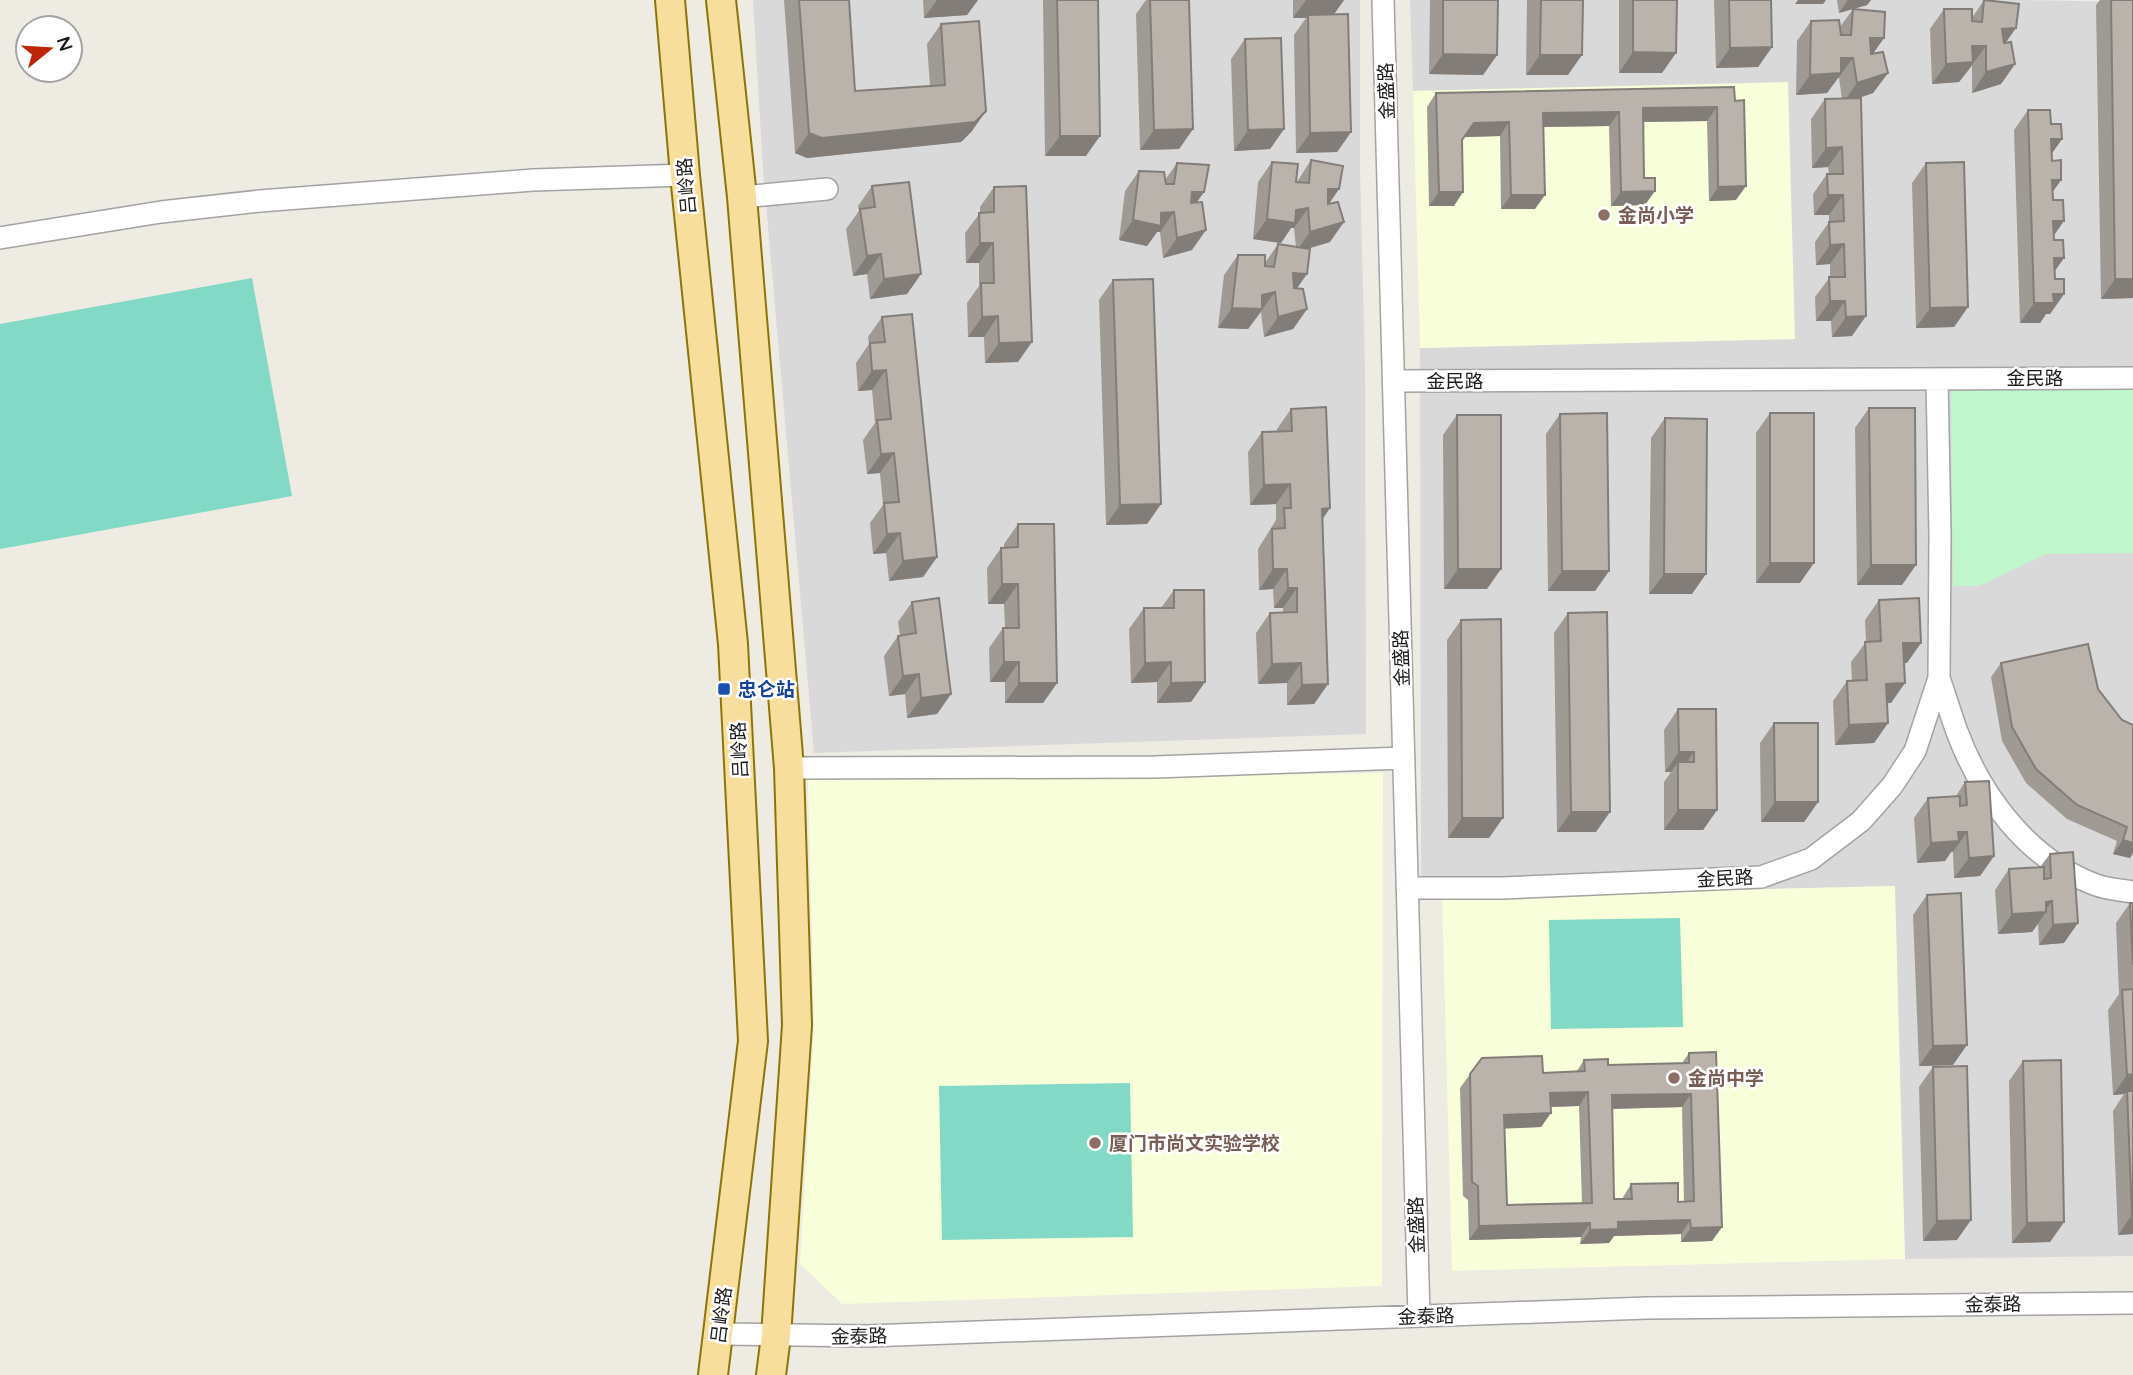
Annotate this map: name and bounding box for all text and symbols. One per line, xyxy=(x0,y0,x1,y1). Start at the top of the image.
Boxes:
north arrow xyxy=(14,14,84,84)
text: N xyxy=(52,33,79,54)
street label: 金盛路 xyxy=(1373,62,1399,120)
street label: 吕岭路 xyxy=(672,157,700,215)
place label: 金尚小学 xyxy=(1618,203,1694,227)
marker: 金尚小学 xyxy=(1596,207,1612,223)
street label: 金民路 xyxy=(2006,366,2064,390)
street label: 金民路 xyxy=(1426,369,1484,393)
street label: 金盛路 xyxy=(1388,629,1414,687)
place label: 忠仑站 xyxy=(738,677,795,701)
marker: 忠仑站 xyxy=(716,681,732,697)
street label: 吕岭路 xyxy=(726,721,752,779)
street label: 金民路 xyxy=(1696,865,1754,891)
place label: 金尚中学 xyxy=(1688,1066,1764,1090)
marker: 金尚中学 xyxy=(1666,1070,1682,1086)
place label: 厦门市尚文实验学校 xyxy=(1109,1131,1280,1155)
marker: 厦门市尚文实验学校 xyxy=(1087,1135,1103,1151)
street label: 金盛路 xyxy=(1403,1196,1429,1254)
street label: 吕岭路 xyxy=(706,1285,736,1345)
street label: 金泰路 xyxy=(1964,1292,2022,1316)
street label: 金泰路 xyxy=(1397,1303,1455,1329)
street label: 金泰路 xyxy=(830,1324,888,1348)

